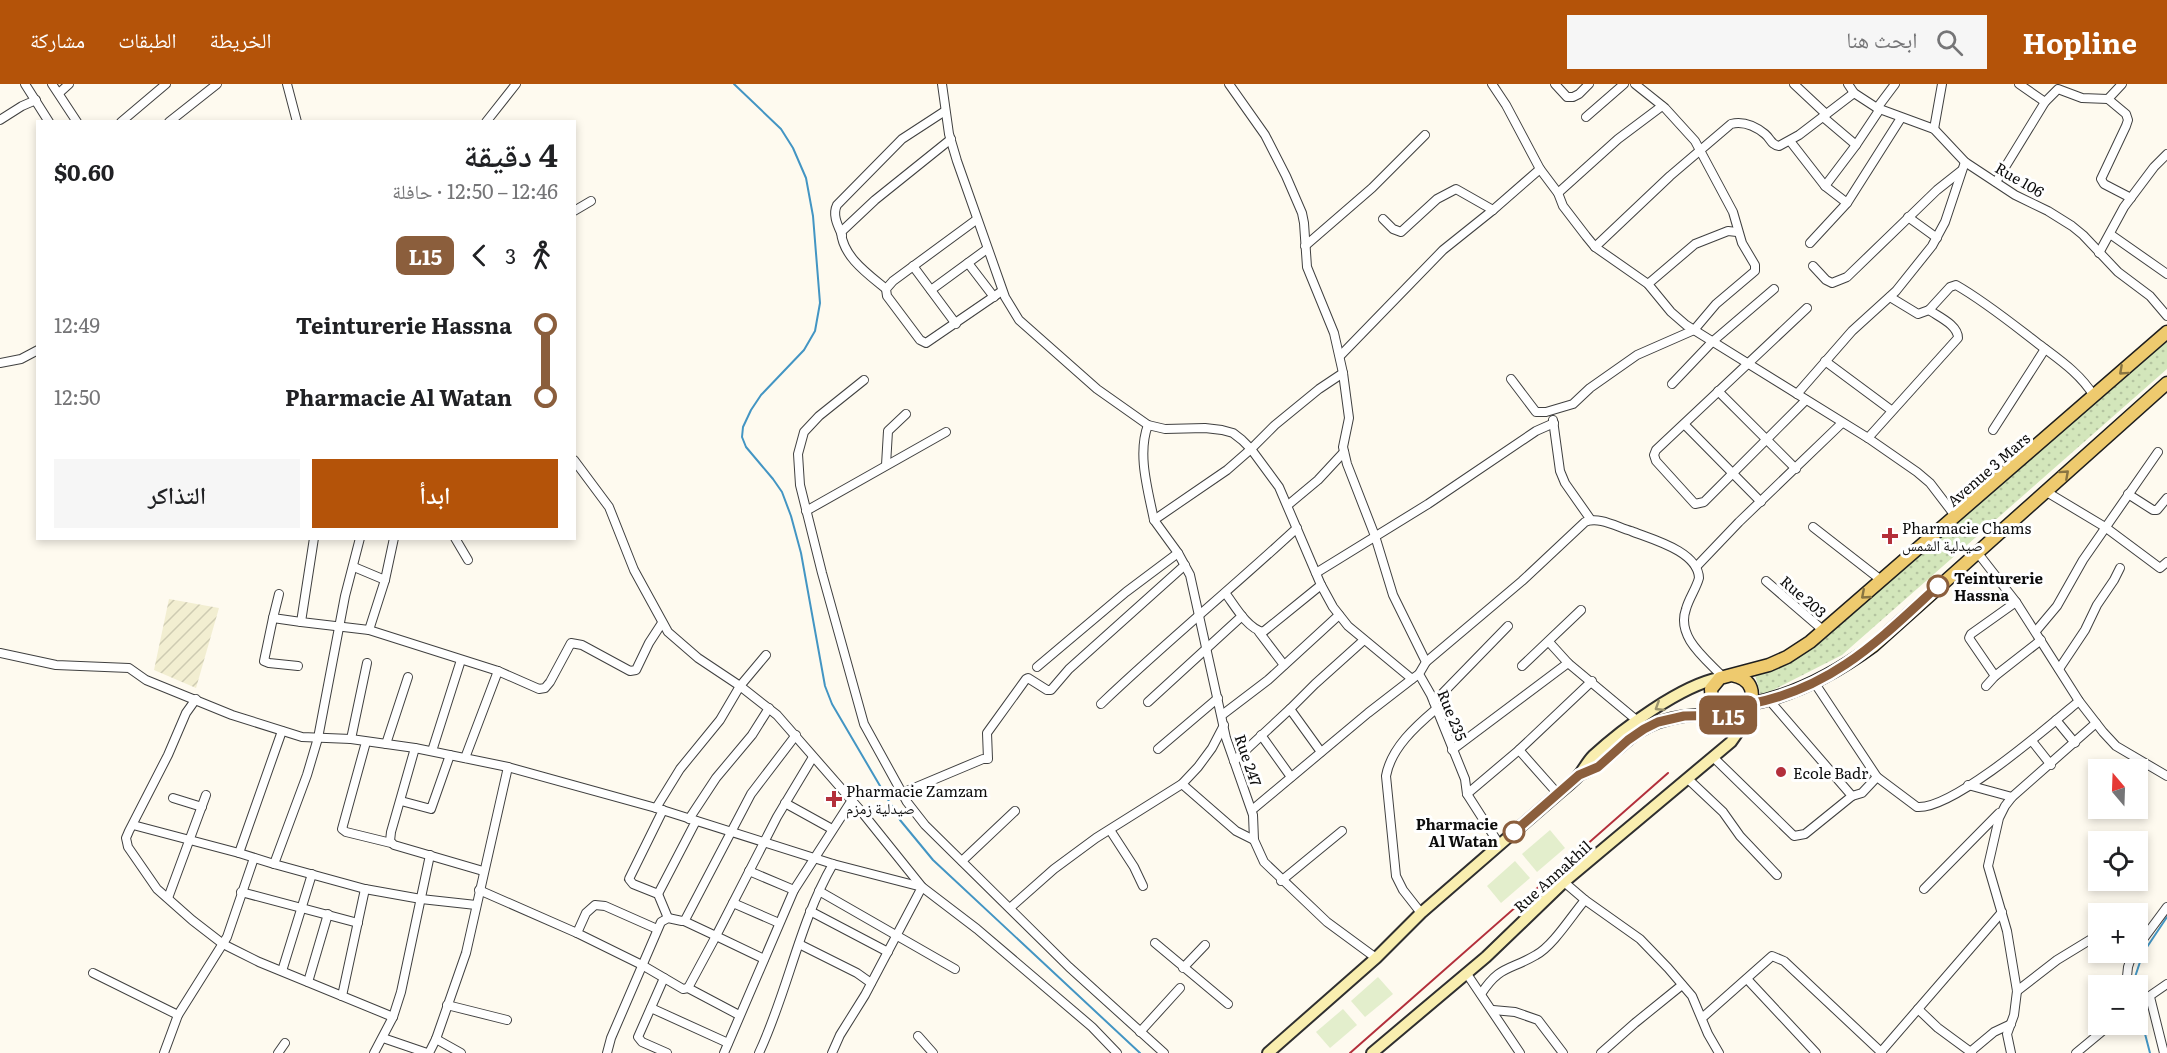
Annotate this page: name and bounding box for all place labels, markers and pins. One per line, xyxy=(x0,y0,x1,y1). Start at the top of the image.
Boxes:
place label: Pharmacie Chams صيدلية الشمس xyxy=(1902,516,2031,556)
marker: Pharmacie Chams صيدلية الشمس xyxy=(1883,529,1897,543)
place label: Teinturerie Hassna xyxy=(1954,566,2044,606)
marker: Teinturerie Hassna xyxy=(1927,575,1949,597)
place label: Ecole Badr xyxy=(1793,761,1868,784)
marker: Ecole Badr xyxy=(1774,765,1788,779)
place label: Pharmacie Zamzam صيدلية زمزم xyxy=(846,779,988,819)
marker: Pharmacie Zamzam صيدلية زمزم xyxy=(827,792,841,806)
place label: Pharmacie Al Watan xyxy=(1416,812,1499,852)
marker: Pharmacie Al Watan xyxy=(1503,821,1525,843)

